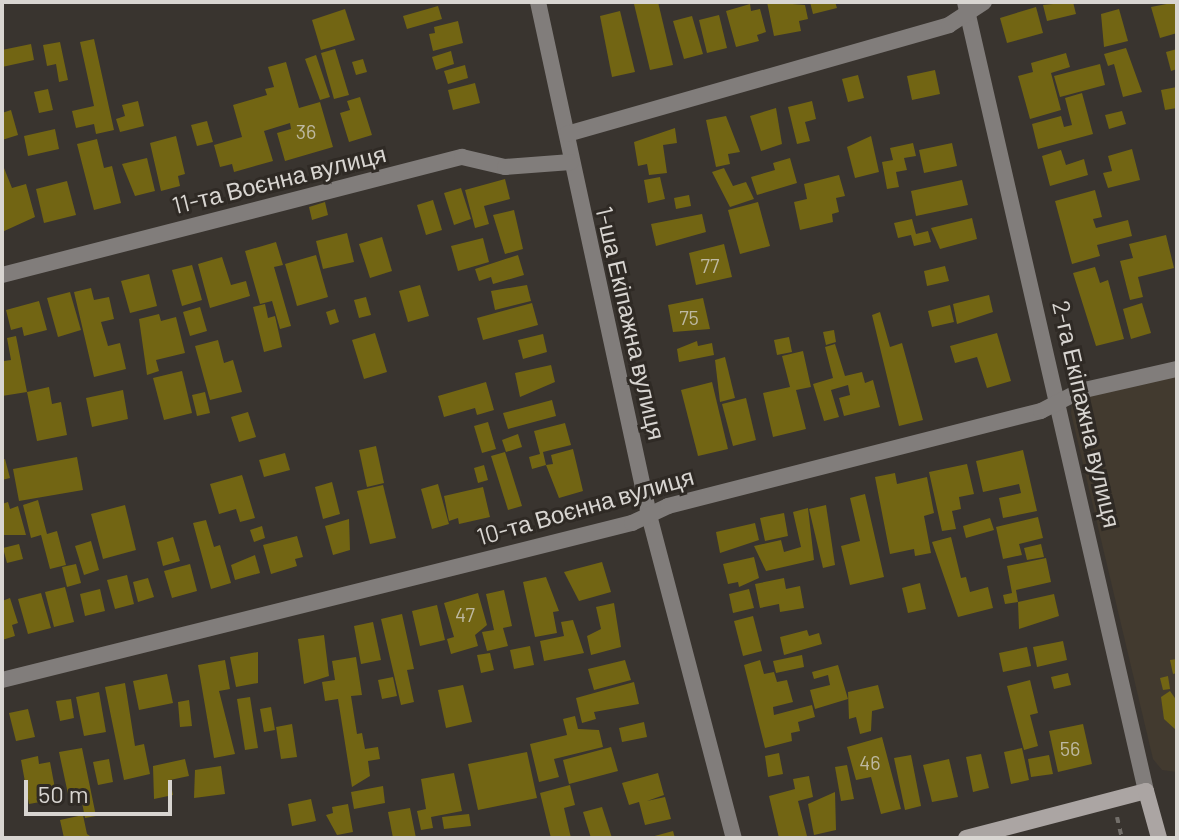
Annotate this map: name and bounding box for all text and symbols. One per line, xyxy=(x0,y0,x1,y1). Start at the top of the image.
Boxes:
house number: 36 xyxy=(296,119,316,143)
street label: 11-та Воєнна вулиця xyxy=(169,139,389,219)
street label: 1-ша Екіпажна вулиця xyxy=(590,203,672,443)
house number: 77 xyxy=(701,253,719,277)
street label: 2-га Екіпажна вулиця xyxy=(1047,298,1127,530)
house number: 75 xyxy=(679,305,699,329)
street label: 10-та Воєнна вулиця xyxy=(473,461,697,551)
house number: 47 xyxy=(455,602,475,626)
house number: 56 xyxy=(1060,736,1080,760)
house number: 46 xyxy=(859,750,881,774)
scale bar xyxy=(28,764,176,814)
text: 50 m xyxy=(38,779,89,808)

